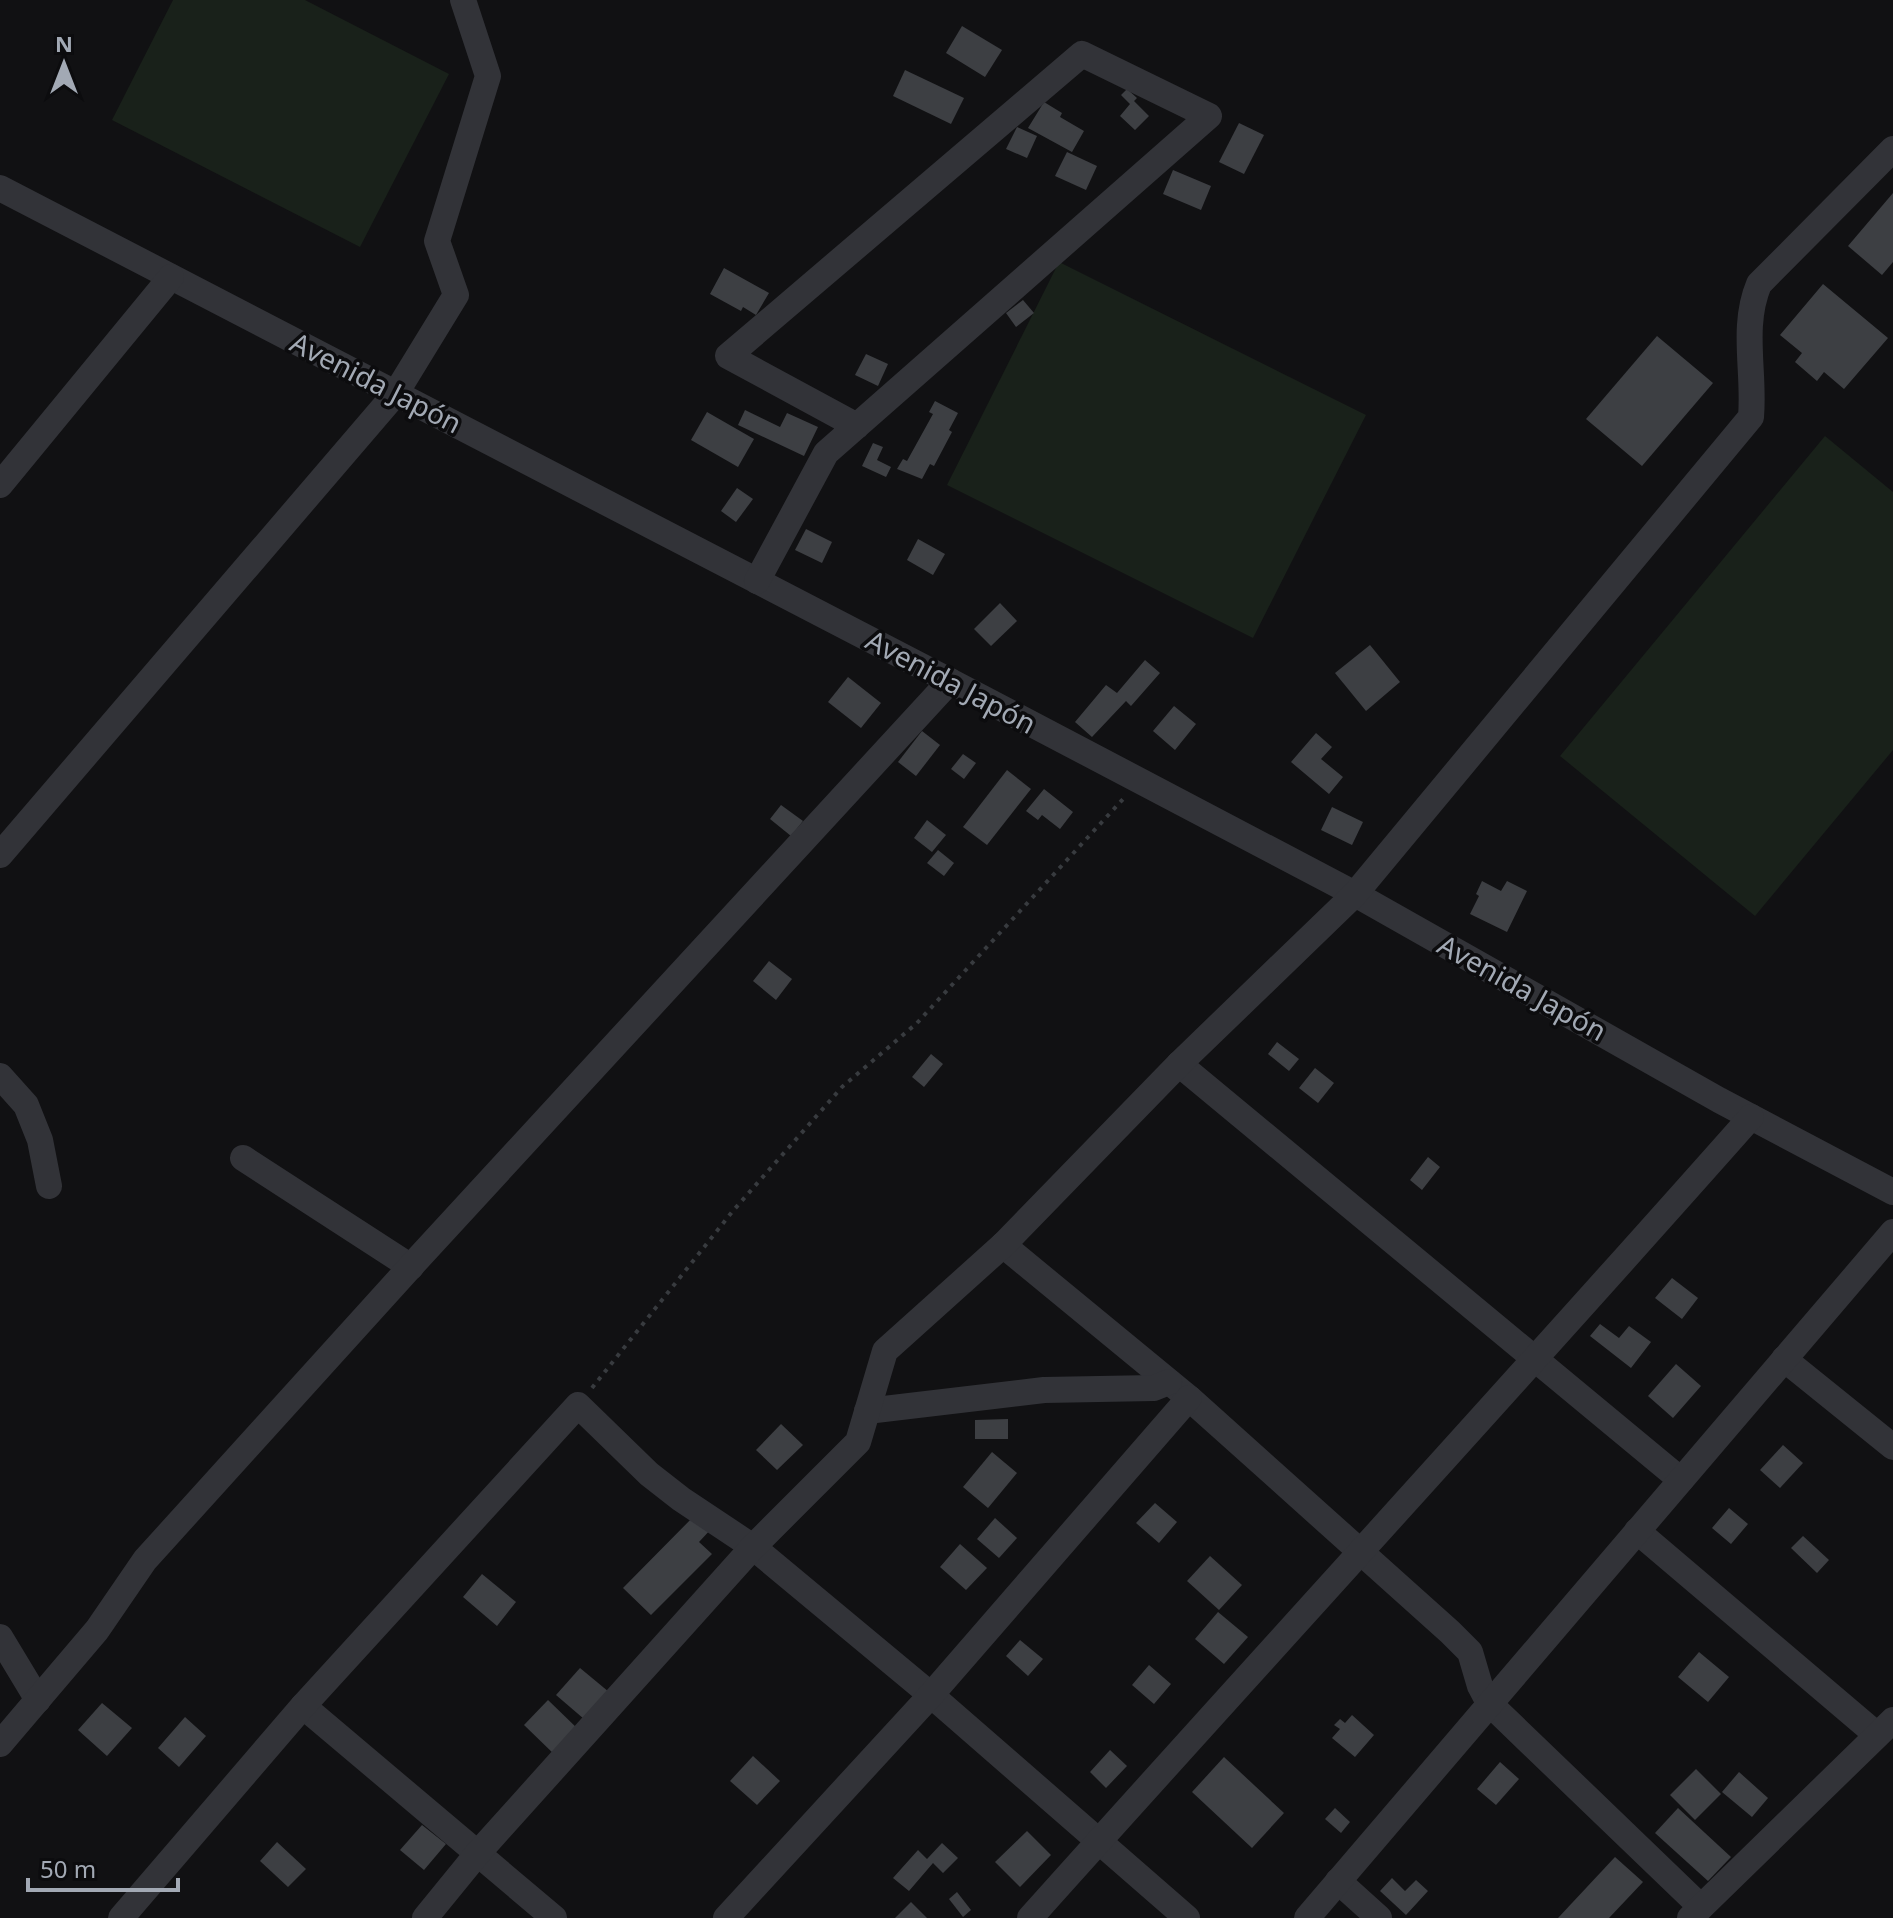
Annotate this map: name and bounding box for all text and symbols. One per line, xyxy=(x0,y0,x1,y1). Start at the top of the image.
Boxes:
north arrow xyxy=(24,24,104,104)
text: N xyxy=(55,28,73,58)
street label: Avenida Japón xyxy=(284,323,469,442)
street label: Avenida Japón xyxy=(860,620,1043,742)
street label: Avenida Japón xyxy=(1431,925,1614,1049)
scale bar xyxy=(28,1842,178,1892)
text: 50 m xyxy=(40,1852,96,1885)

